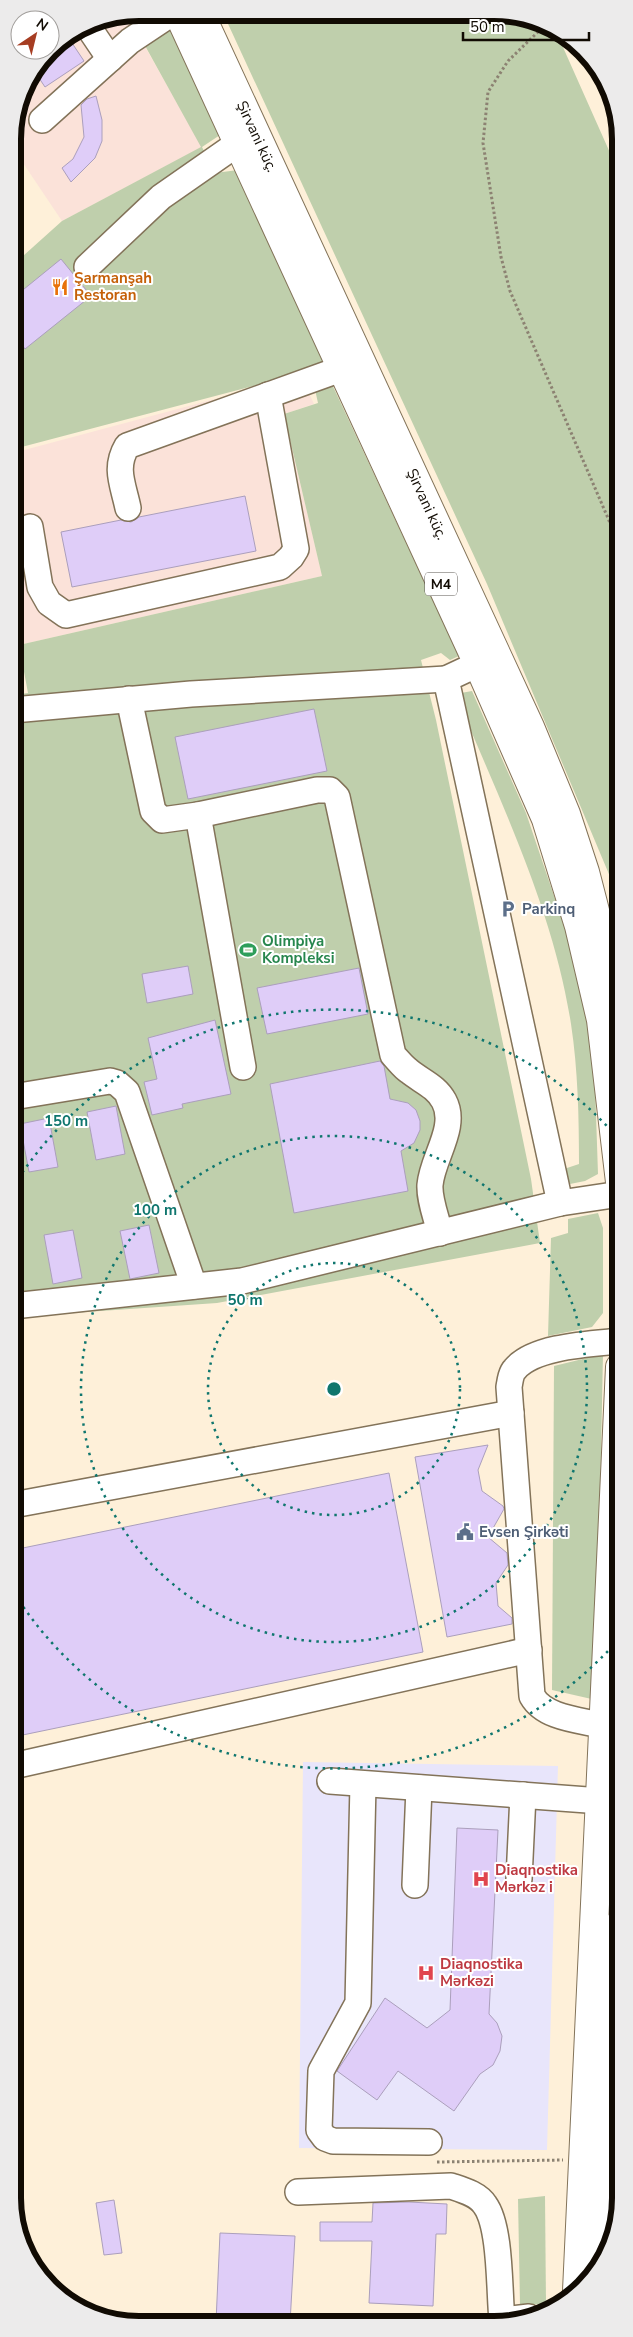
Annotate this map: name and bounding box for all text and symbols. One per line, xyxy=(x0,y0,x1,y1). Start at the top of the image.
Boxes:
north arrow xyxy=(10,10,60,60)
scale bar xyxy=(463,10,589,42)
text: N xyxy=(32,14,52,36)
text: 50 m xyxy=(470,17,505,37)
street label: Şirvani küç. xyxy=(232,98,282,175)
place label: Şarmanşah Restoran xyxy=(74,268,152,305)
restaurant icon: Şarmanşah Restoran xyxy=(50,277,70,297)
street label: Şirvani küç. xyxy=(402,465,452,543)
road number: M4 xyxy=(425,572,457,596)
parking icon: Parkinq xyxy=(498,899,518,919)
place label: Parkinq xyxy=(522,899,575,919)
place label: Olimpiya Kompleksi xyxy=(262,931,334,968)
sports icon: Olimpiya Kompleksi xyxy=(238,940,258,960)
text: 150 m xyxy=(44,1111,88,1131)
text: 100 m xyxy=(133,1200,177,1220)
text: 50 m xyxy=(227,1290,263,1310)
centre of rings xyxy=(325,1380,343,1398)
public building icon: Evsen Şirkəti xyxy=(455,1522,475,1542)
place label: Evsen Şirkəti xyxy=(479,1522,569,1542)
place label: Diaqnostika Mərkəz i xyxy=(495,1860,578,1897)
hospital icon: Diaqnostika Mərkəz i xyxy=(471,1869,491,1889)
place label: Diaqnostika Mərkəzi xyxy=(440,1954,523,1991)
hospital icon: Diaqnostika Mərkəzi xyxy=(416,1963,436,1983)

